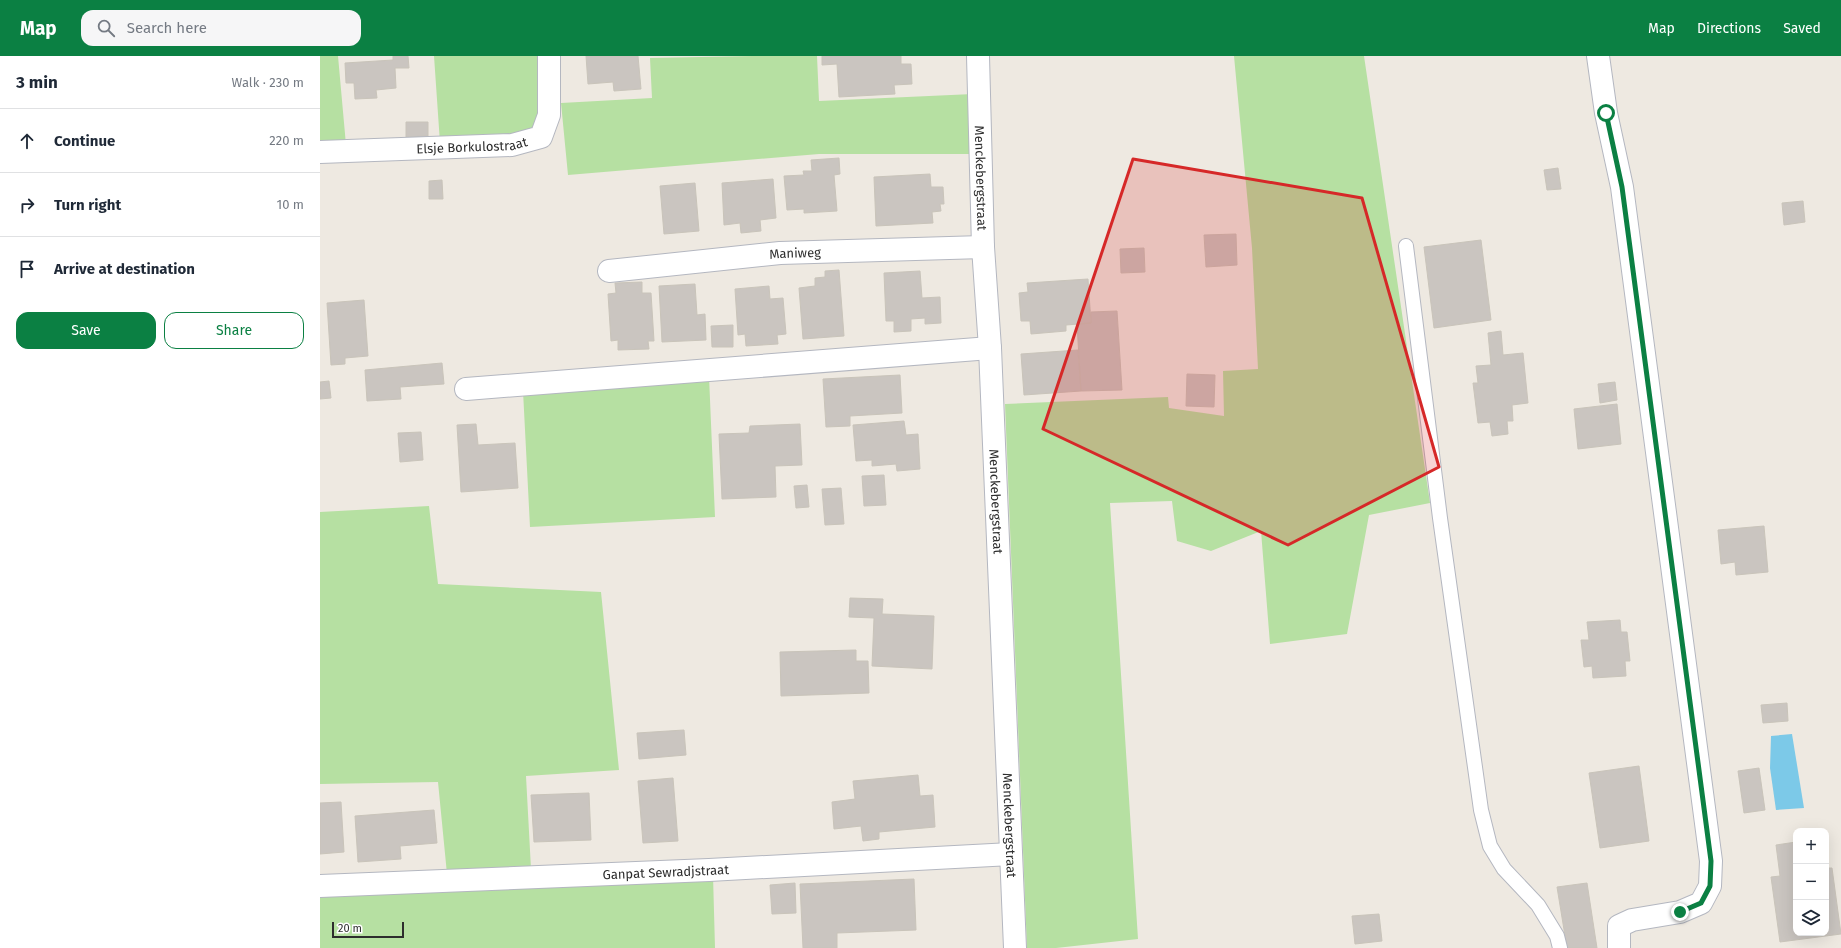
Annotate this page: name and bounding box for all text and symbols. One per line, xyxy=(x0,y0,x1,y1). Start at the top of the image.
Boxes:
search box xyxy=(81,10,361,46)
text: Map xyxy=(20,17,57,40)
icon: search xyxy=(95,17,117,39)
text: Search here xyxy=(127,19,207,37)
text: Map xyxy=(1648,20,1675,37)
text: Directions xyxy=(1697,20,1761,37)
text: Saved xyxy=(1783,20,1821,37)
text: 3 min xyxy=(16,72,58,93)
text: Walk · 230 m xyxy=(232,75,304,90)
route start xyxy=(1597,104,1615,122)
street label: Menckebergstraat xyxy=(972,125,990,231)
icon: ahead xyxy=(16,130,38,152)
text: Continue xyxy=(54,132,115,150)
text: 220 m xyxy=(269,133,304,148)
street label: Elsje Borkulostraat xyxy=(416,134,529,156)
icon: right xyxy=(16,194,38,216)
text: Turn right xyxy=(54,196,121,214)
text: 10 m xyxy=(277,197,304,212)
street label: Maniweg xyxy=(768,244,821,262)
icon: arrive xyxy=(16,258,38,280)
text: Arrive at destination xyxy=(54,260,195,278)
button: Save xyxy=(16,312,156,349)
button: Share xyxy=(164,312,304,349)
street label: Menckebergstraat xyxy=(987,449,1006,555)
street label: Menckebergstraat xyxy=(1000,772,1020,878)
map controls xyxy=(1793,828,1829,936)
button: + xyxy=(1793,828,1829,864)
street label: Ganpat Sewradjstraat xyxy=(602,861,730,882)
button: − xyxy=(1793,864,1829,900)
button: layers xyxy=(1793,900,1829,936)
route end xyxy=(1671,903,1689,921)
scale bar xyxy=(332,920,404,939)
text: 20 m xyxy=(338,922,362,935)

